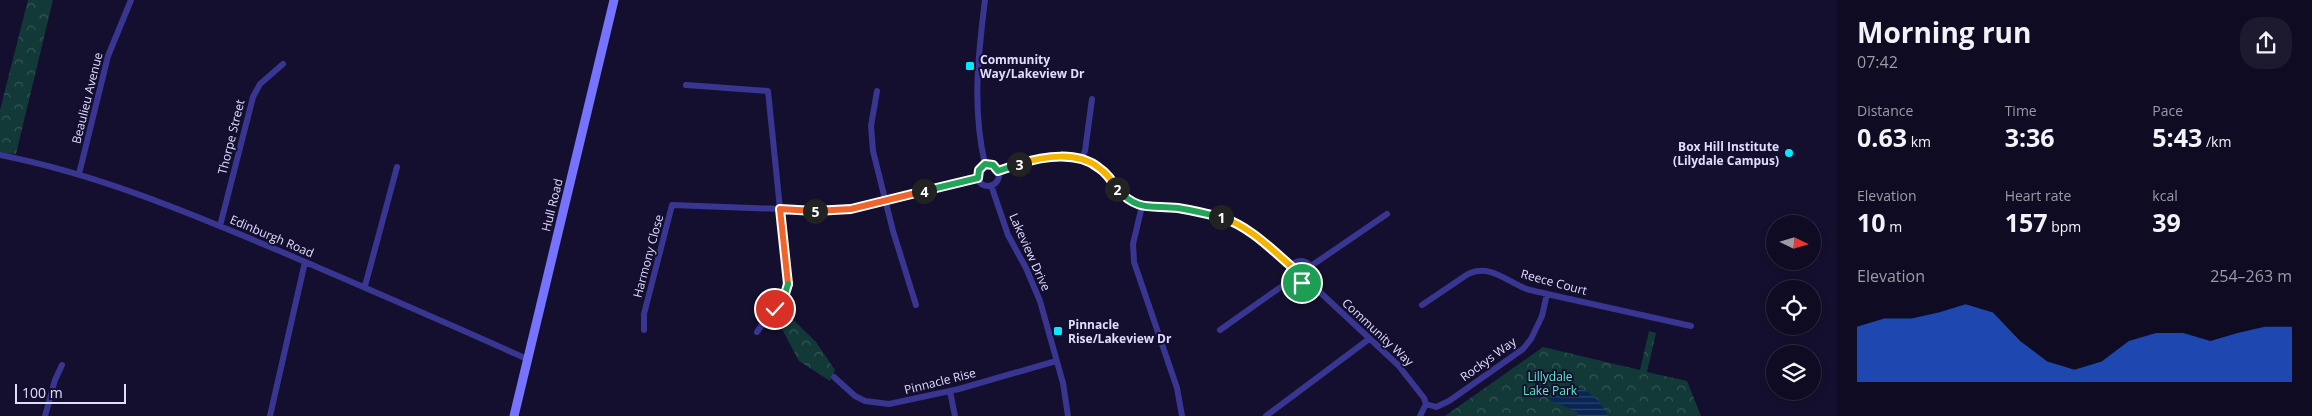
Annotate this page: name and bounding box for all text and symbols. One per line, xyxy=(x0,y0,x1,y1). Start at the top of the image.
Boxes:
text: Morning run xyxy=(1857,13,2031,51)
button: share xyxy=(2240,17,2292,69)
street label: Beaulieu Avenue xyxy=(67,50,107,145)
place label: Community Way/Lakeview Dr xyxy=(980,51,1085,82)
text: 07:42 xyxy=(1857,51,1898,73)
marker: Community Way/Lakeview Dr xyxy=(964,60,976,72)
street label: Thorpe Street xyxy=(213,98,249,176)
text: Distance xyxy=(1857,101,1913,120)
text: Time xyxy=(2005,101,2037,120)
text: Pace xyxy=(2152,101,2183,120)
text: 0.63 xyxy=(1857,120,1907,154)
text: 3:36 xyxy=(2005,120,2055,154)
text: 5:43 xyxy=(2152,120,2202,154)
text: km xyxy=(1907,132,1931,151)
text: /km xyxy=(2202,132,2231,151)
place label: Box Hill Institute (Lilydale Campus) xyxy=(1673,138,1779,169)
marker: Box Hill Institute (Lilydale Campus) xyxy=(1783,147,1795,159)
pin: 3 xyxy=(1006,152,1032,176)
text: 3 xyxy=(1015,155,1024,174)
pin: 2 xyxy=(1104,176,1130,202)
street label: Hull Road xyxy=(537,177,567,233)
pin: 4 xyxy=(912,178,936,204)
text: 2 xyxy=(1113,180,1122,199)
text: 4 xyxy=(920,182,929,201)
text: Elevation xyxy=(1857,186,1916,205)
text: Heart rate xyxy=(2005,186,2071,205)
text: kcal xyxy=(2152,186,2178,205)
pin: 5 xyxy=(802,198,828,224)
text: 5 xyxy=(811,202,820,221)
pin: 1 xyxy=(1208,204,1234,230)
text: 10 xyxy=(1857,205,1886,239)
text: 157 xyxy=(2005,205,2048,239)
text: 39 xyxy=(2152,205,2181,239)
text: 1 xyxy=(1217,208,1226,227)
street label: Lakeview Drive xyxy=(1005,210,1055,294)
street label: Edinburgh Road xyxy=(227,211,317,261)
street label: Harmony Close xyxy=(629,212,667,299)
north arrow xyxy=(1766,215,1821,270)
map controls xyxy=(1766,215,1821,400)
text: m xyxy=(1886,217,1902,236)
text: bpm xyxy=(2048,217,2081,236)
pin xyxy=(1281,262,1323,304)
street label: Reece Court xyxy=(1519,265,1589,299)
text: Elevation xyxy=(1857,265,1925,287)
text: 254–263 m xyxy=(2210,265,2292,287)
icon: arrive xyxy=(1288,269,1316,297)
button: locate xyxy=(1766,280,1821,335)
pin xyxy=(754,288,796,330)
street label: Community Way xyxy=(1339,294,1418,370)
icon: check xyxy=(761,295,789,323)
place label: Pinnacle Rise/Lakeview Dr xyxy=(1068,316,1172,347)
marker: Pinnacle Rise/Lakeview Dr xyxy=(1052,325,1064,337)
street label: Rockys Way xyxy=(1457,332,1520,385)
button: layers xyxy=(1766,345,1821,400)
street label: Pinnacle Rise xyxy=(902,364,978,398)
park label: Lillydale Lake Park xyxy=(1523,368,1578,399)
scale bar xyxy=(15,381,126,404)
text: 100 m xyxy=(22,383,63,402)

